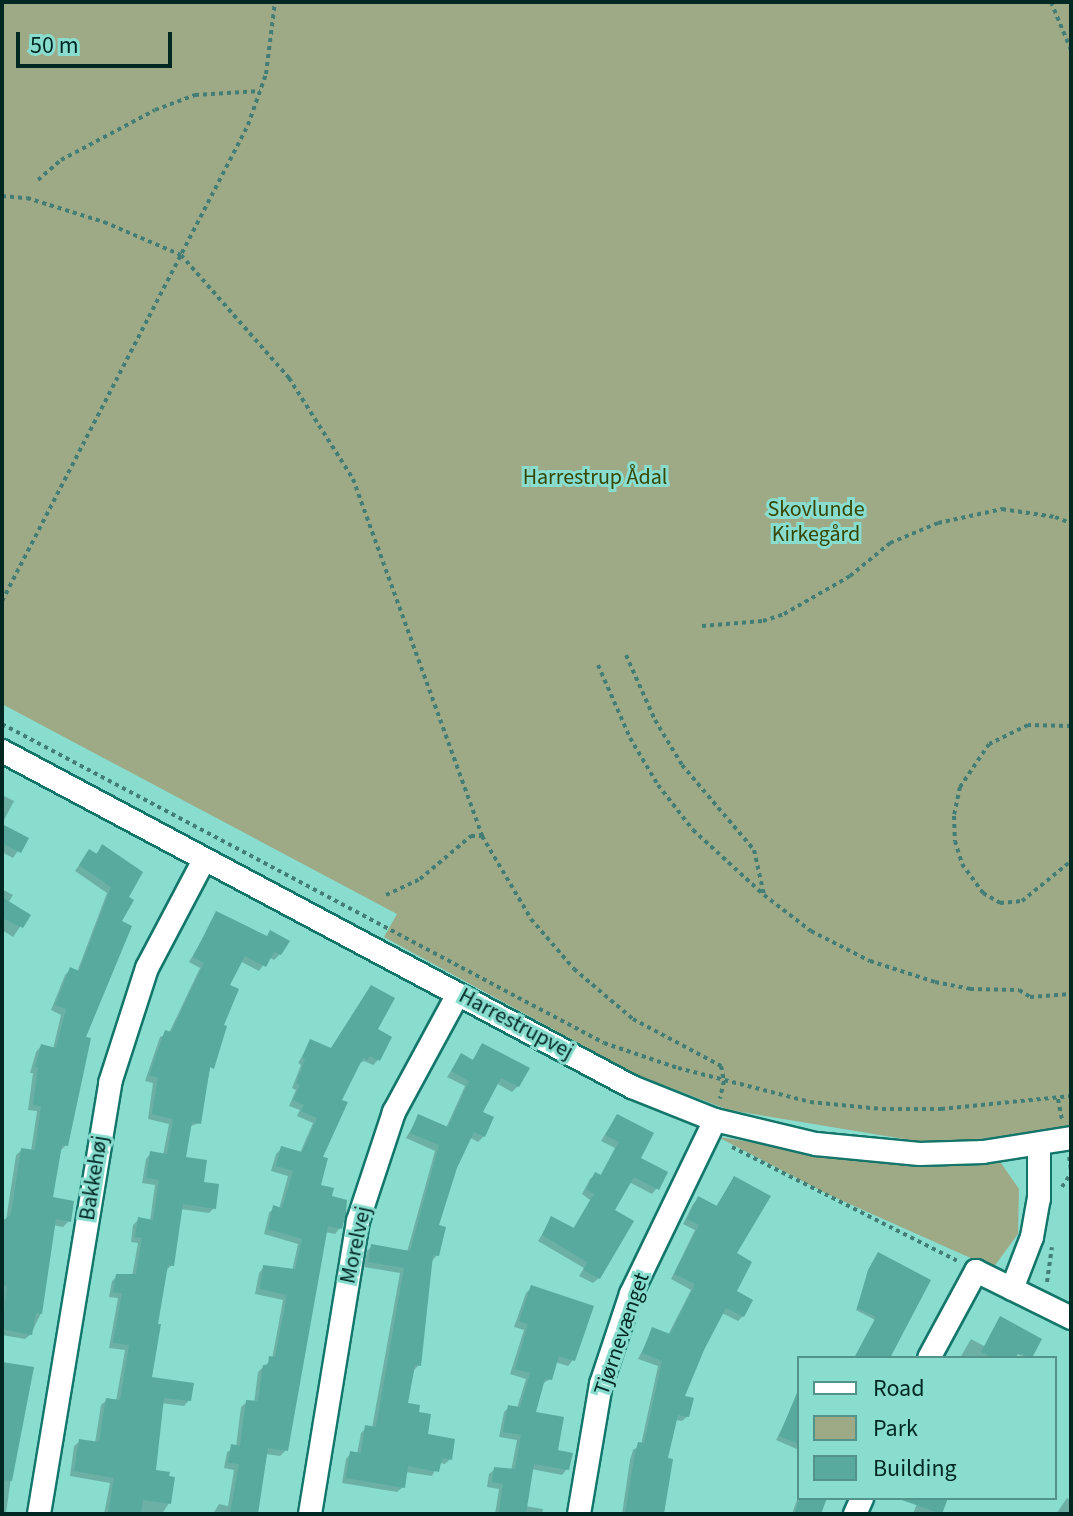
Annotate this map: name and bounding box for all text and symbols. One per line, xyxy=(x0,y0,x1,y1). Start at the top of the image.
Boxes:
scale bar xyxy=(20,16,176,66)
text: 50 m xyxy=(30,28,79,63)
park label: Harrestrup Ådal xyxy=(523,465,667,491)
park label: Skovlunde Kirkegård xyxy=(767,496,865,548)
street label: Harrestrupvej xyxy=(454,983,578,1065)
street label: Bakkehøj xyxy=(74,1134,114,1222)
street label: Morelvej xyxy=(335,1204,377,1286)
street label: Tjørnevænget xyxy=(589,1269,655,1399)
legend xyxy=(797,1356,1057,1500)
text: Road xyxy=(873,1371,925,1406)
text: Park xyxy=(873,1411,918,1446)
text: Building xyxy=(873,1451,957,1486)

